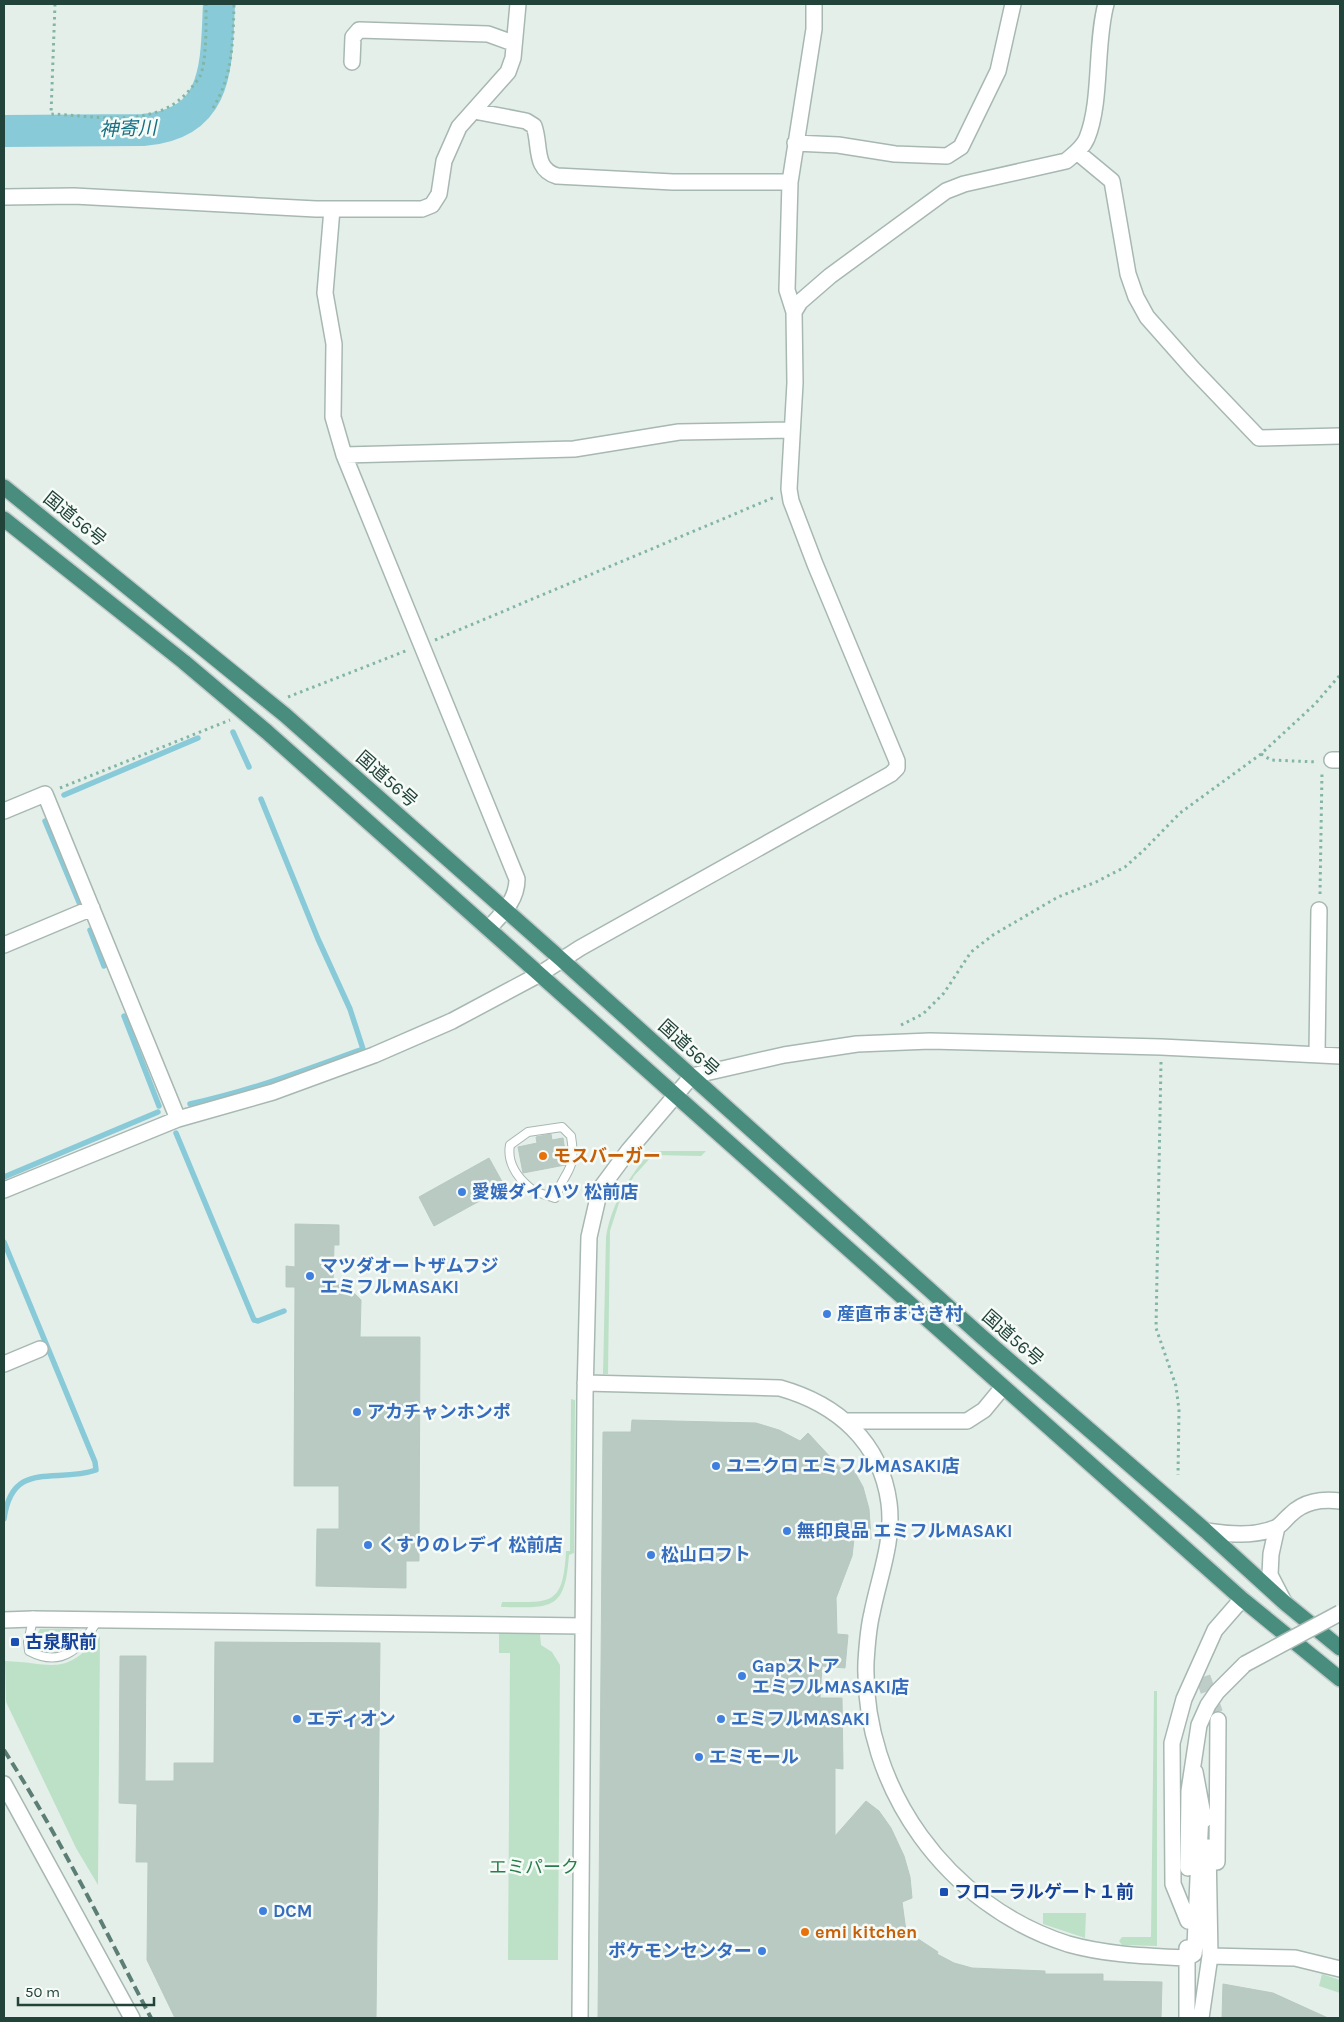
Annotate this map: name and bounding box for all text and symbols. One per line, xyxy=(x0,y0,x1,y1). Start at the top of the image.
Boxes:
water label: 神寄川 xyxy=(99,117,159,141)
street label: 国道56号 xyxy=(39,487,111,551)
street label: 国道56号 xyxy=(352,746,422,812)
street label: 国道56号 xyxy=(654,1015,724,1081)
place label: モスバーガー xyxy=(553,1145,661,1167)
marker: モスバーガー xyxy=(537,1150,549,1162)
place label: 愛媛ダイハツ 松前店 xyxy=(472,1181,638,1203)
marker: 愛媛ダイハツ 松前店 xyxy=(456,1186,468,1198)
place label: マツダオートザムフジ エミフルMASAKI xyxy=(320,1255,499,1298)
marker: マツダオートザムフジ エミフルMASAKI xyxy=(304,1270,316,1282)
place label: 産直市まさき村 xyxy=(837,1303,963,1325)
street label: 国道56号 xyxy=(978,1305,1048,1371)
marker: 産直市まさき村 xyxy=(821,1308,833,1320)
place label: アカチャンホンポ xyxy=(367,1401,511,1423)
marker: アカチャンホンポ xyxy=(351,1406,363,1418)
place label: ユニクロ エミフルMASAKI店 xyxy=(726,1455,960,1477)
marker: ユニクロ エミフルMASAKI店 xyxy=(710,1460,722,1472)
place label: 無印良品 エミフルMASAKI xyxy=(797,1520,1013,1542)
marker: 無印良品 エミフルMASAKI xyxy=(781,1525,793,1537)
place label: くすりのレデイ 松前店 xyxy=(378,1534,563,1556)
marker: くすりのレデイ 松前店 xyxy=(362,1539,374,1551)
place label: 松山ロフト xyxy=(661,1544,751,1566)
marker: 松山ロフト xyxy=(645,1549,657,1561)
place label: 古泉駅前 xyxy=(25,1631,97,1653)
marker: 古泉駅前 xyxy=(9,1636,21,1648)
place label: Gapストア エミフルMASAKI店 xyxy=(752,1655,909,1698)
marker: Gapストア エミフルMASAKI店 xyxy=(736,1670,748,1682)
place label: エディオン xyxy=(307,1708,396,1730)
place label: エミフルMASAKI xyxy=(731,1708,870,1730)
marker: エディオン xyxy=(291,1713,303,1725)
marker: エミフルMASAKI xyxy=(715,1713,727,1725)
place label: エミモール xyxy=(709,1746,799,1768)
marker: エミモール xyxy=(693,1751,705,1763)
park label: エミパーク xyxy=(489,1856,579,1878)
place label: フローラルゲート１前 xyxy=(954,1881,1134,1903)
marker: フローラルゲート１前 xyxy=(938,1886,950,1898)
place label: DCM xyxy=(273,1900,313,1922)
marker: DCM xyxy=(257,1905,269,1917)
place label: emi kitchen xyxy=(815,1921,917,1943)
marker: emi kitchen xyxy=(799,1926,811,1938)
place label: ポケモンセンター xyxy=(608,1940,752,1962)
marker: ポケモンセンター xyxy=(756,1945,768,1957)
scale bar xyxy=(18,1974,154,2006)
text: 50 m xyxy=(25,1983,60,2001)

